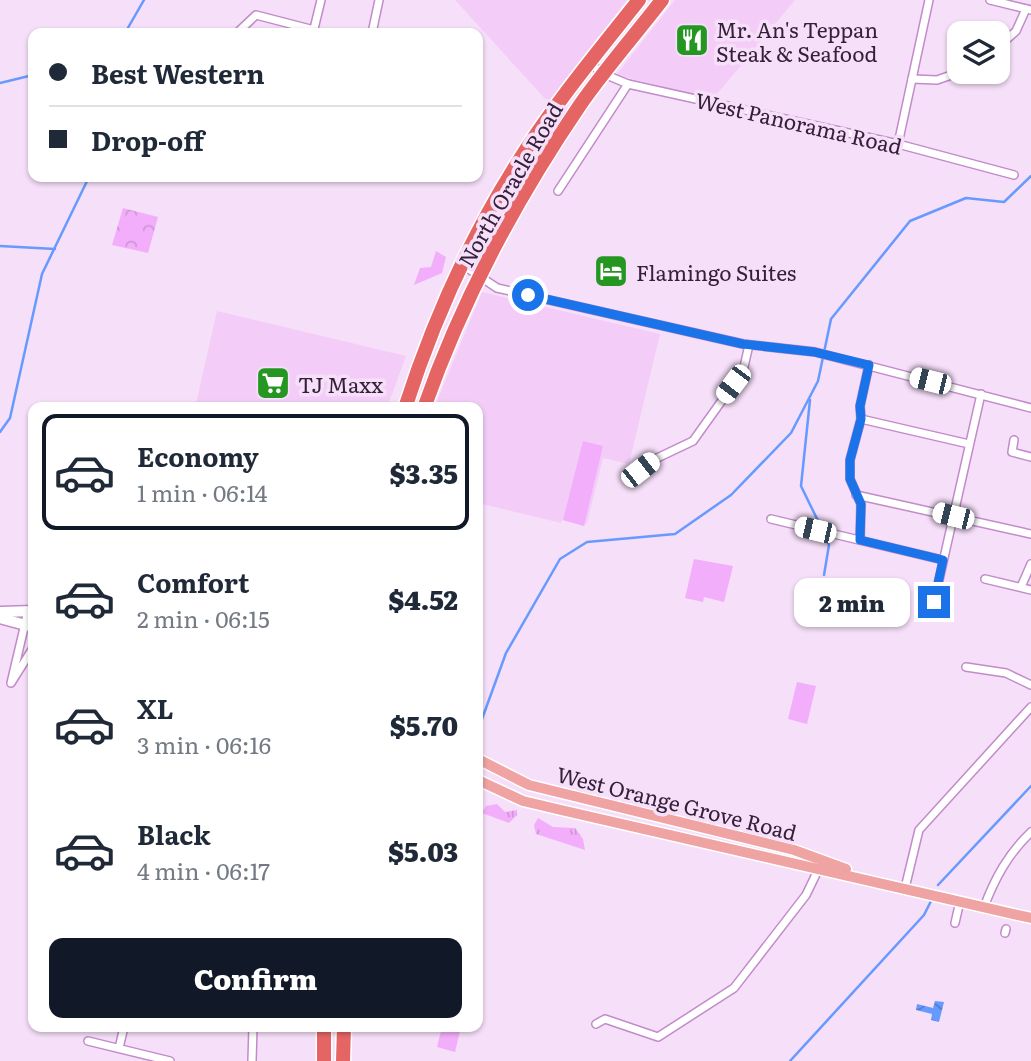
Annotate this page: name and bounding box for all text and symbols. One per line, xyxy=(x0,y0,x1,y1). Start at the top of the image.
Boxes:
place label: Mr. An's Teppan Steak & Seafood xyxy=(716,13,878,68)
restaurant icon: Mr. An's Teppan Steak & Seafood xyxy=(673,21,711,59)
map controls xyxy=(947,21,1010,84)
button: layers xyxy=(947,21,1010,84)
text: Best Western xyxy=(91,53,265,92)
street label: West Panorama Road xyxy=(693,83,905,161)
street label: North Oracle Road xyxy=(449,96,569,272)
text: Drop-off xyxy=(91,120,204,159)
hotel icon: Flamingo Suites xyxy=(592,252,630,290)
place label: Flamingo Suites xyxy=(636,256,796,287)
route start xyxy=(512,279,544,311)
car xyxy=(712,361,755,407)
supermarket icon: TJ Maxx xyxy=(254,364,292,402)
car xyxy=(908,366,953,396)
place label: TJ Maxx xyxy=(298,368,383,399)
text: Economy xyxy=(137,436,259,475)
icon: car xyxy=(53,441,116,504)
car xyxy=(617,449,664,491)
text: $3.35 xyxy=(389,453,458,492)
text: 1 min · 06:14 xyxy=(137,475,267,509)
car xyxy=(931,501,976,531)
car xyxy=(793,515,838,545)
text: Comfort xyxy=(137,562,249,601)
icon: car xyxy=(53,567,116,630)
callout: 2 min xyxy=(794,578,909,626)
text: $4.52 xyxy=(388,579,458,618)
text: 2 min xyxy=(819,585,885,619)
route end xyxy=(918,586,950,618)
text: 2 min · 06:15 xyxy=(137,601,270,635)
text: XL xyxy=(137,688,174,727)
icon: car xyxy=(53,693,116,756)
text: $5.70 xyxy=(390,705,458,744)
text: 3 min · 06:16 xyxy=(137,727,271,761)
street label: West Orange Grove Road xyxy=(554,757,800,847)
text: Black xyxy=(137,814,211,853)
icon: car xyxy=(53,819,116,882)
text: $5.03 xyxy=(388,831,458,870)
text: 4 min · 06:17 xyxy=(137,853,270,887)
button: Confirm xyxy=(49,938,462,1018)

